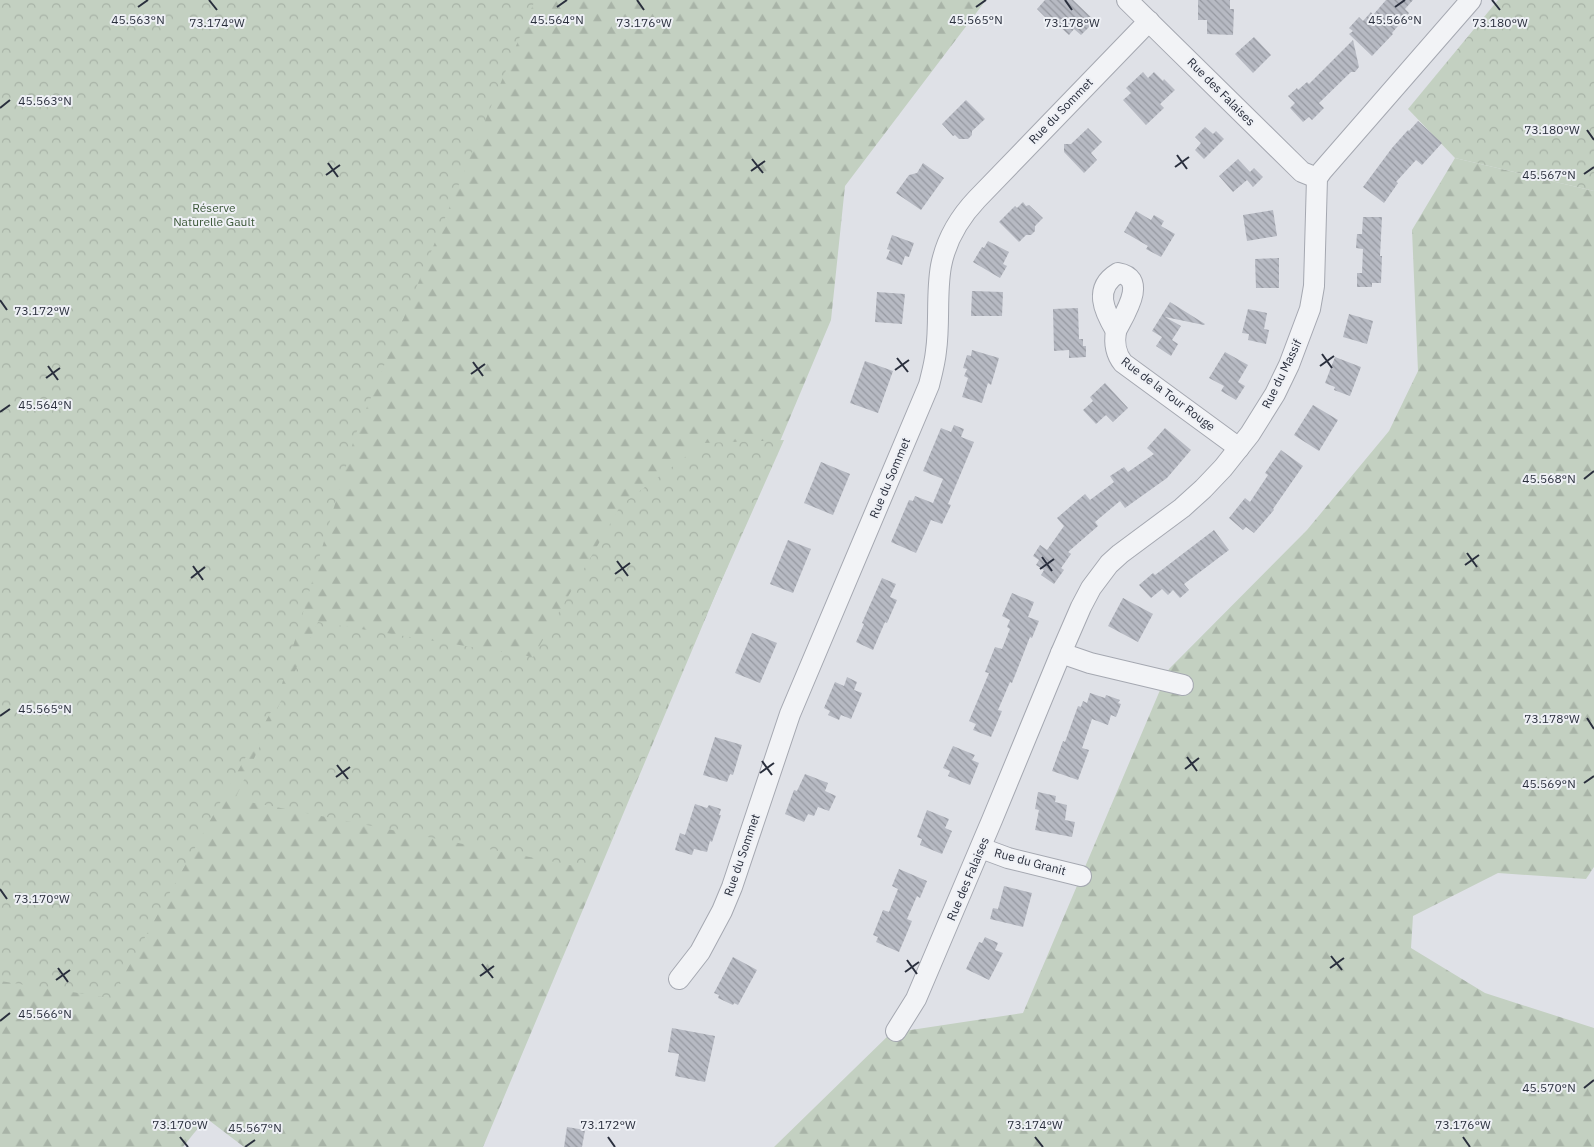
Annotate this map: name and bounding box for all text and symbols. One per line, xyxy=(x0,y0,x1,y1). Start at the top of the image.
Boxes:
text: 45.563°N xyxy=(111,12,165,27)
text: 45.564°N xyxy=(530,12,584,27)
text: 45.565°N xyxy=(949,12,1003,27)
text: 45.566°N xyxy=(1368,12,1422,27)
text: 73.174°W xyxy=(189,15,245,30)
text: 73.176°W xyxy=(616,15,672,30)
text: 73.178°W xyxy=(1044,15,1100,30)
text: 73.180°W xyxy=(1472,15,1528,30)
street label: Rue des Falaises xyxy=(1184,55,1258,129)
street label: Rue du Sommet xyxy=(1025,75,1096,147)
text: 45.563°N xyxy=(18,93,72,108)
text: 73.180°W xyxy=(1524,122,1580,137)
text: 45.567°N xyxy=(1522,167,1576,182)
park label: Réserve Naturelle Gault xyxy=(173,200,255,229)
text: 73.172°W xyxy=(14,303,70,318)
street label: Rue du Massif xyxy=(1258,337,1305,411)
street label: Rue de la Tour Rouge xyxy=(1118,353,1218,434)
text: 45.564°N xyxy=(18,397,72,412)
street label: Rue du Sommet xyxy=(866,435,913,520)
text: 45.568°N xyxy=(1522,471,1576,486)
text: 45.565°N xyxy=(18,701,72,716)
text: 73.178°W xyxy=(1524,711,1580,726)
text: 45.569°N xyxy=(1522,776,1576,791)
street label: Rue du Sommet xyxy=(720,812,763,898)
street label: Rue des Falaises xyxy=(943,834,992,923)
street label: Rue du Granit xyxy=(993,845,1068,878)
text: 73.170°W xyxy=(14,891,70,906)
text: 45.566°N xyxy=(18,1006,72,1021)
text: 45.570°N xyxy=(1522,1080,1576,1095)
text: 73.170°W xyxy=(152,1117,208,1132)
text: 73.172°W xyxy=(580,1117,636,1132)
text: 73.174°W xyxy=(1007,1117,1063,1132)
text: 73.176°W xyxy=(1435,1117,1491,1132)
text: 45.567°N xyxy=(228,1120,282,1135)

